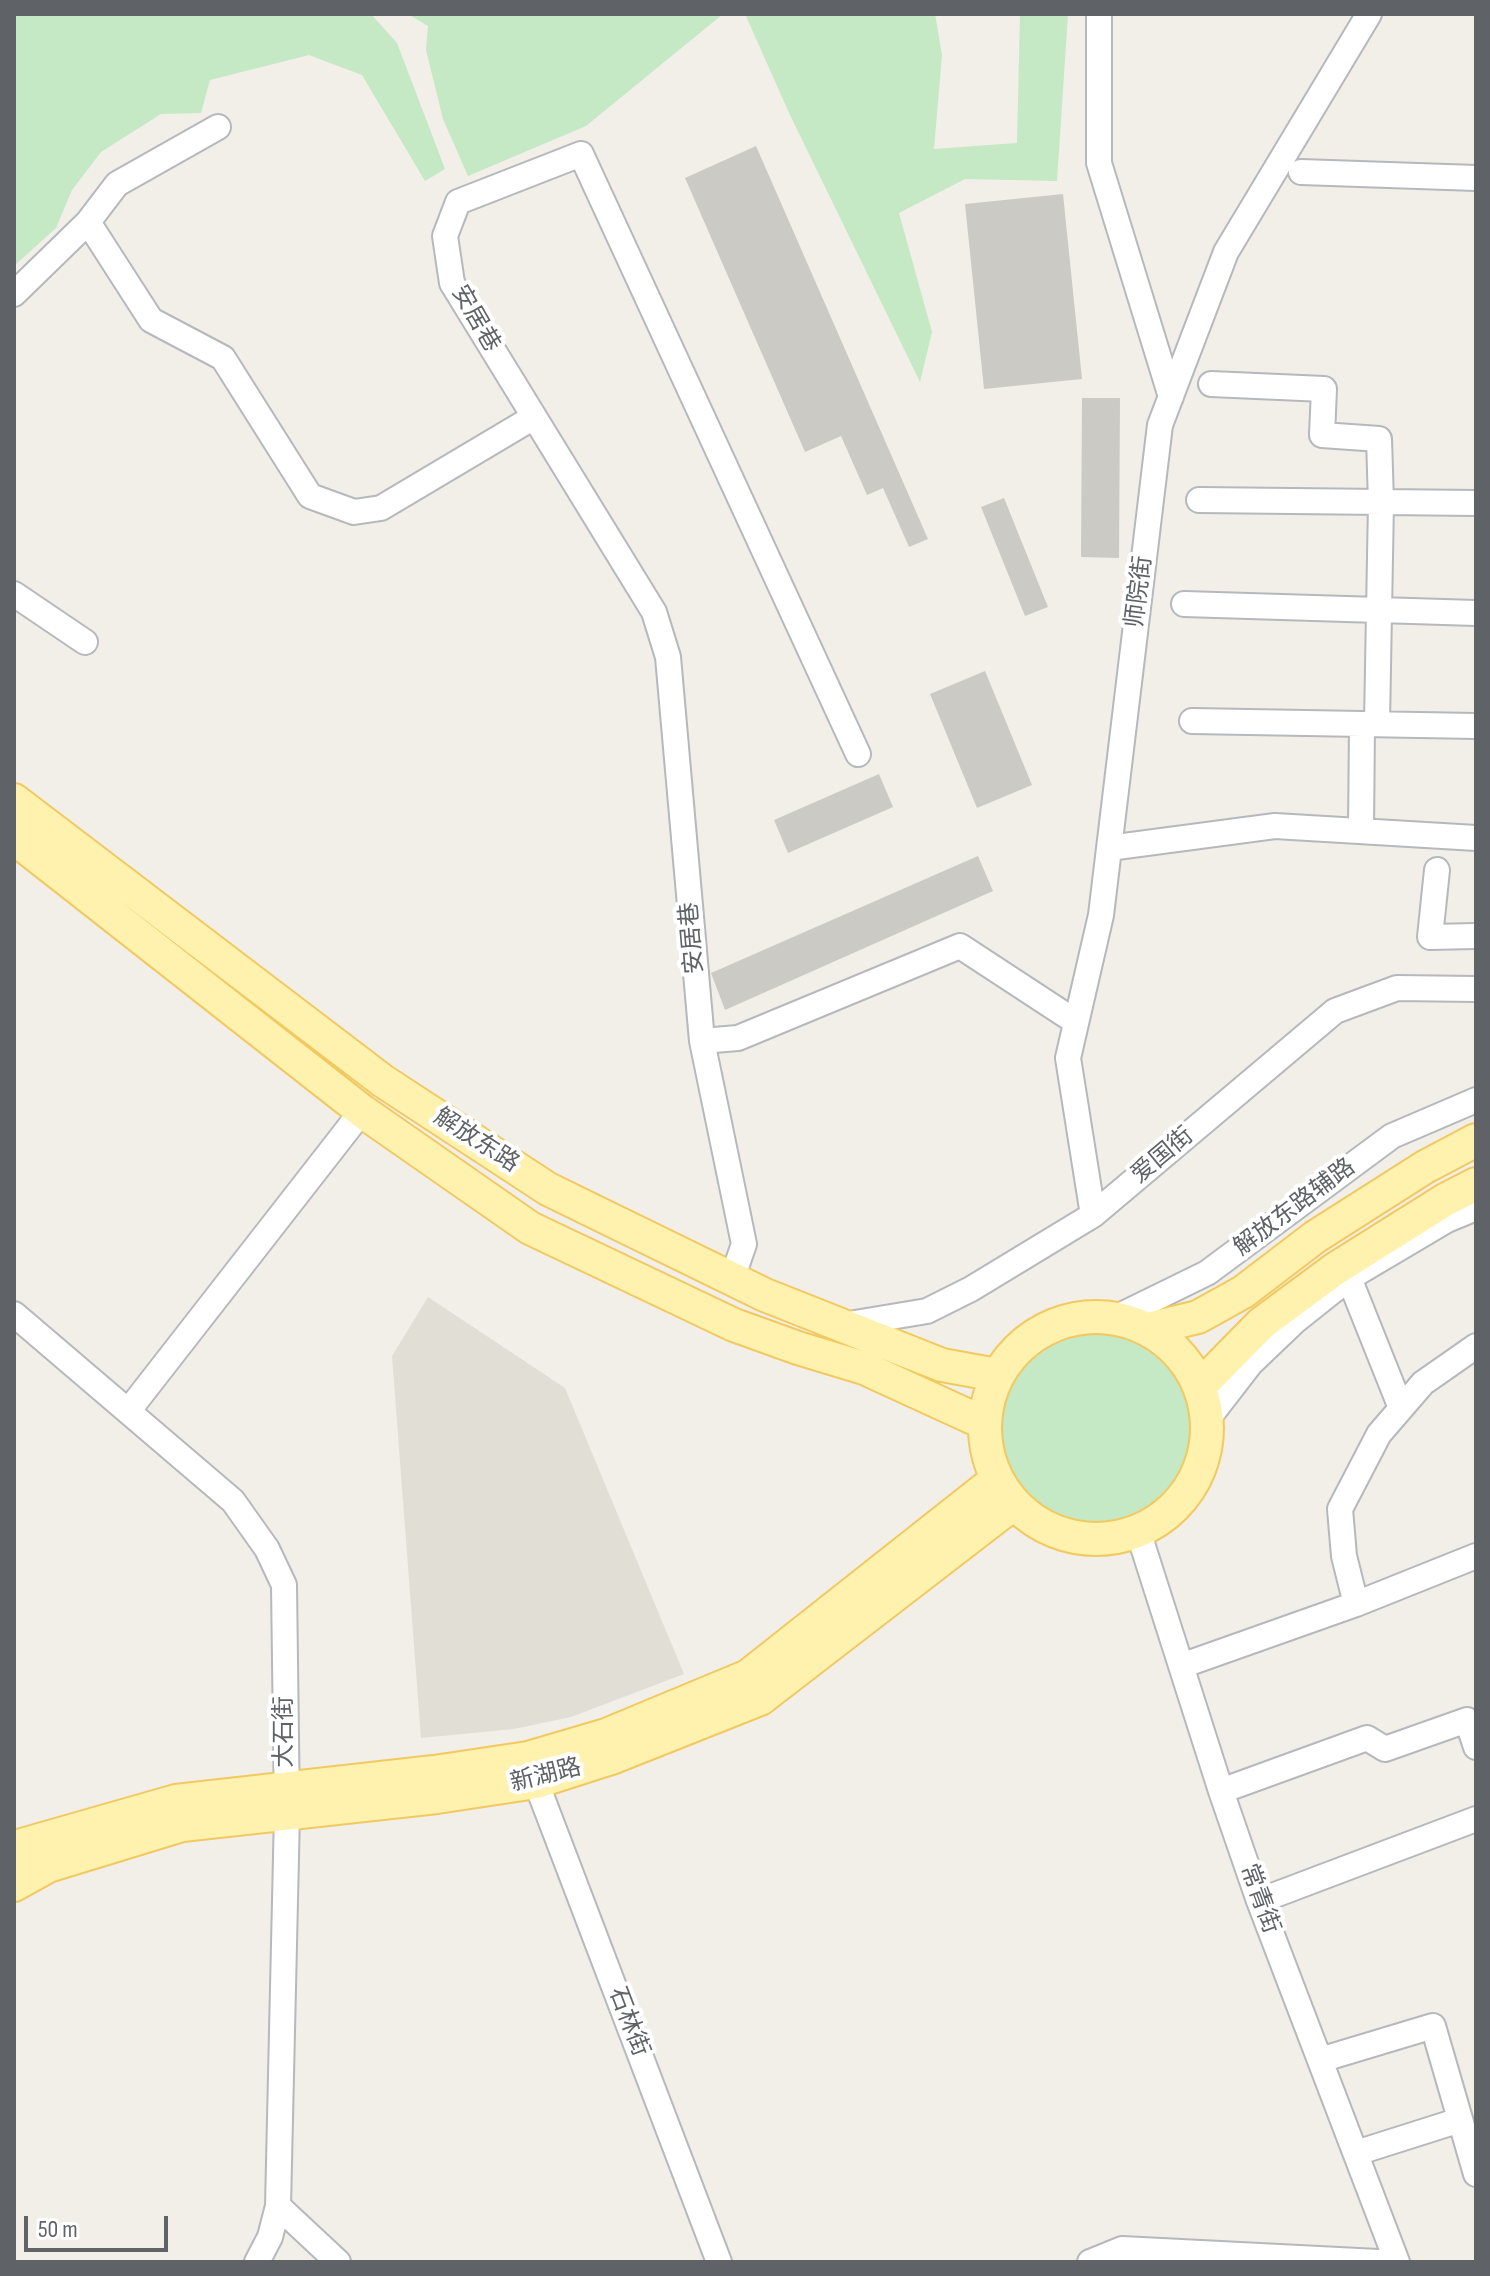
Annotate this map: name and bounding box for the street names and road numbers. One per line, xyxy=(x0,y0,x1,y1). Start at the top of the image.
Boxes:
street label: 安居巷 xyxy=(445,281,505,357)
street label: 师院街 xyxy=(1121,555,1159,629)
street label: 安居巷 xyxy=(676,901,710,975)
street label: 解放东路 xyxy=(428,1103,524,1179)
street label: 爱国街 xyxy=(1126,1122,1200,1190)
street label: 解放东路辅路 xyxy=(1229,1153,1361,1263)
street label: 大石街 xyxy=(271,1696,299,1768)
street label: 新湖路 xyxy=(508,1753,584,1799)
street label: 常青街 xyxy=(1233,1860,1285,1938)
street label: 石林街 xyxy=(602,1983,654,2061)

